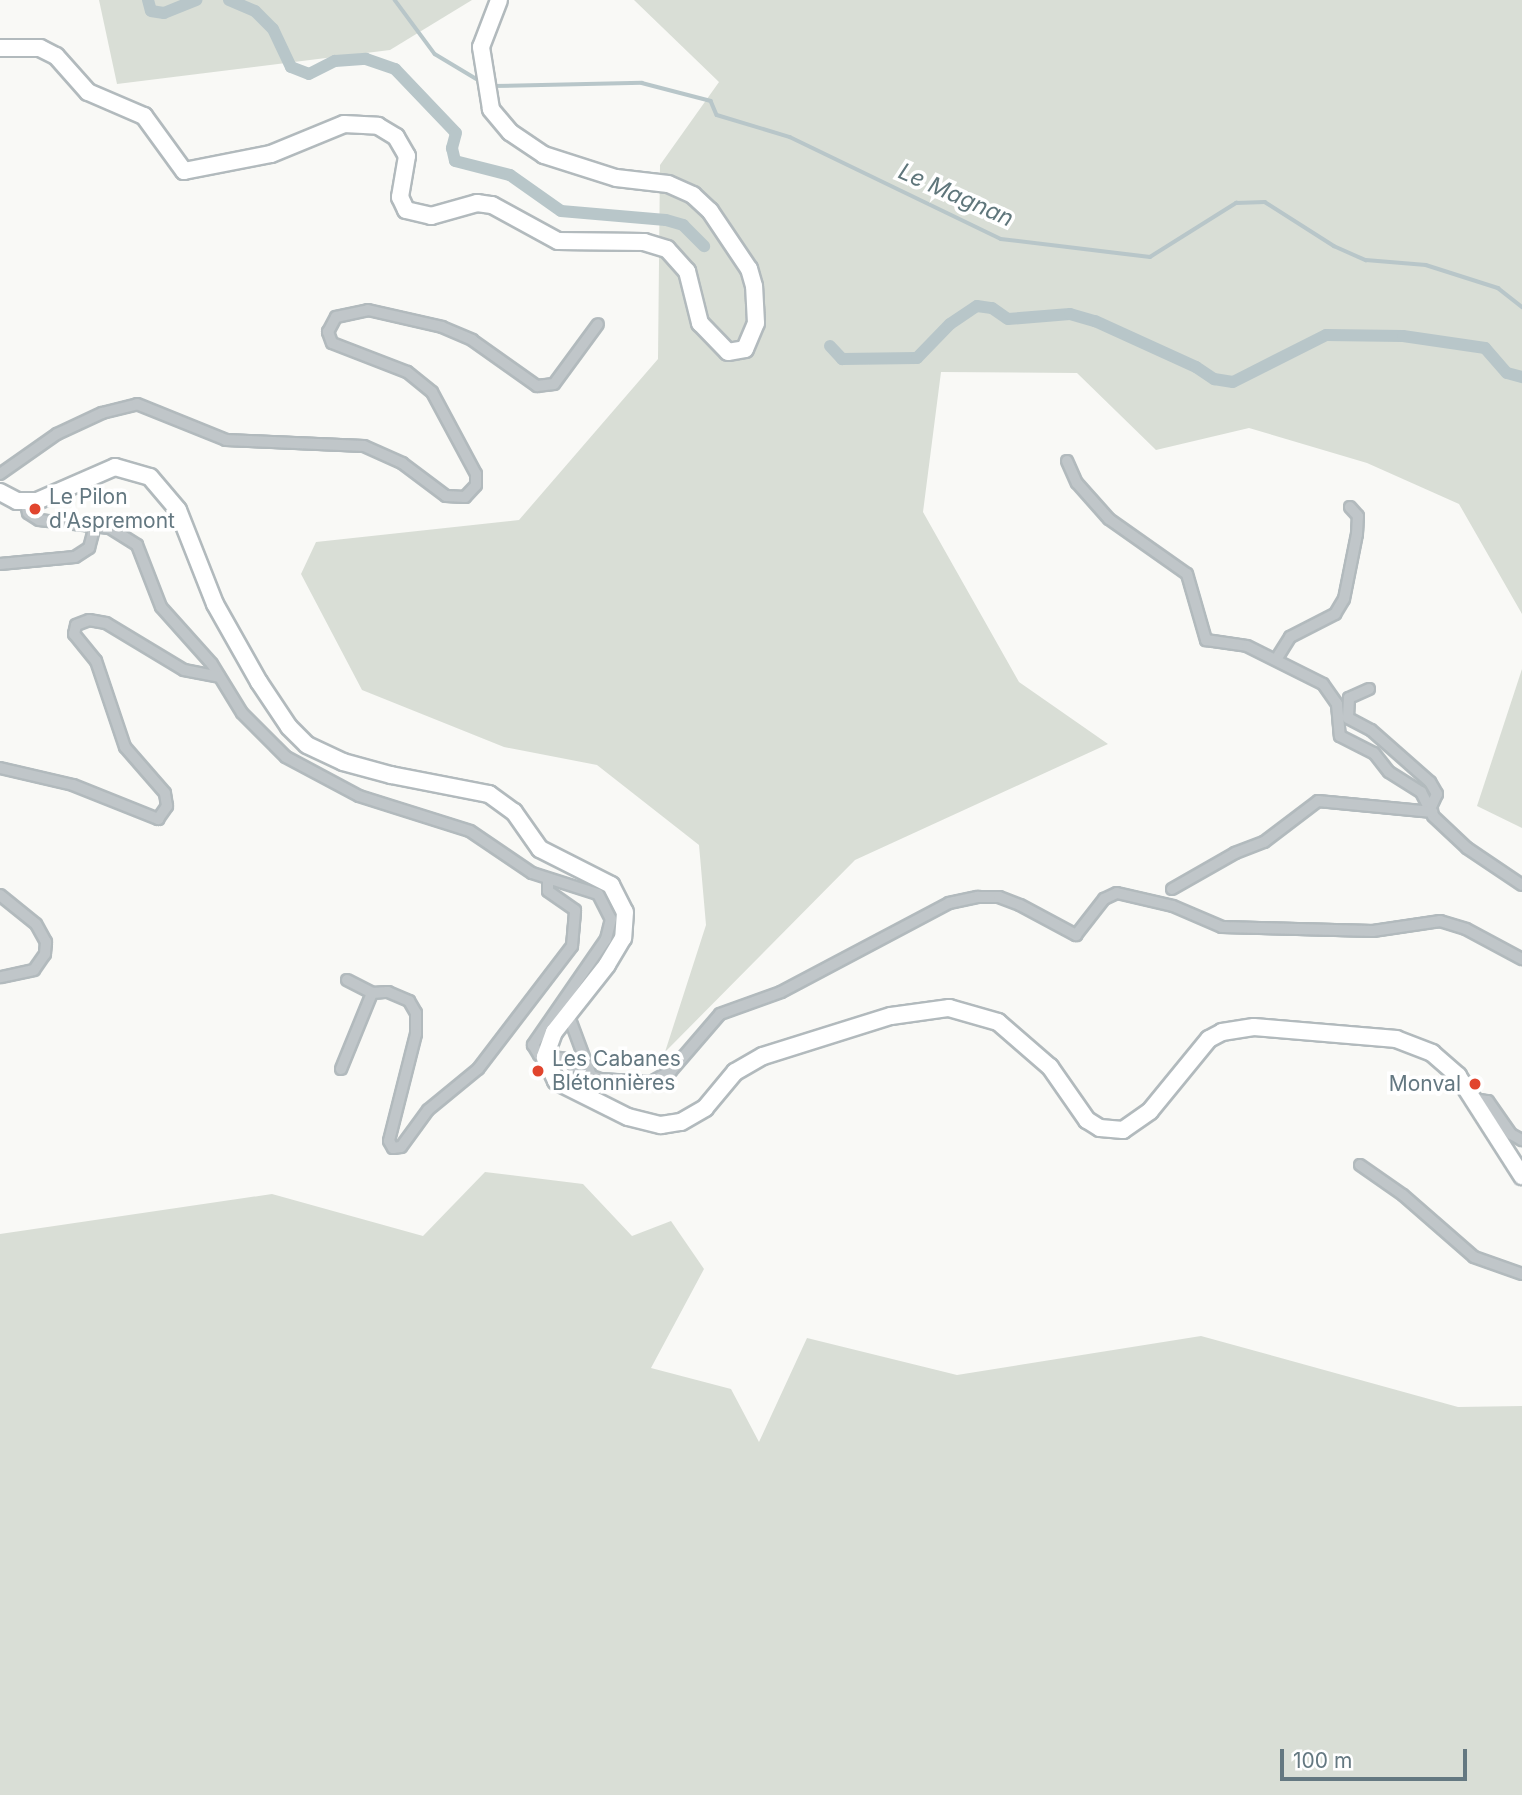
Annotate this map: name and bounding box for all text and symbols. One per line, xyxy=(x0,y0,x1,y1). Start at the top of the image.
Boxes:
water label: Le Magnan xyxy=(894,157,1018,233)
place label: Le Pilon d'Aspremont xyxy=(49,484,175,534)
marker: Le Pilon d'Aspremont xyxy=(27,501,43,517)
place label: Les Cabanes Blétonnières xyxy=(552,1046,681,1096)
marker: Les Cabanes Blétonnières xyxy=(530,1063,546,1079)
place label: Monval xyxy=(1389,1071,1461,1097)
marker: Monval xyxy=(1467,1076,1483,1092)
scale bar xyxy=(1284,1736,1471,1780)
text: 100 m xyxy=(1293,1748,1352,1773)

